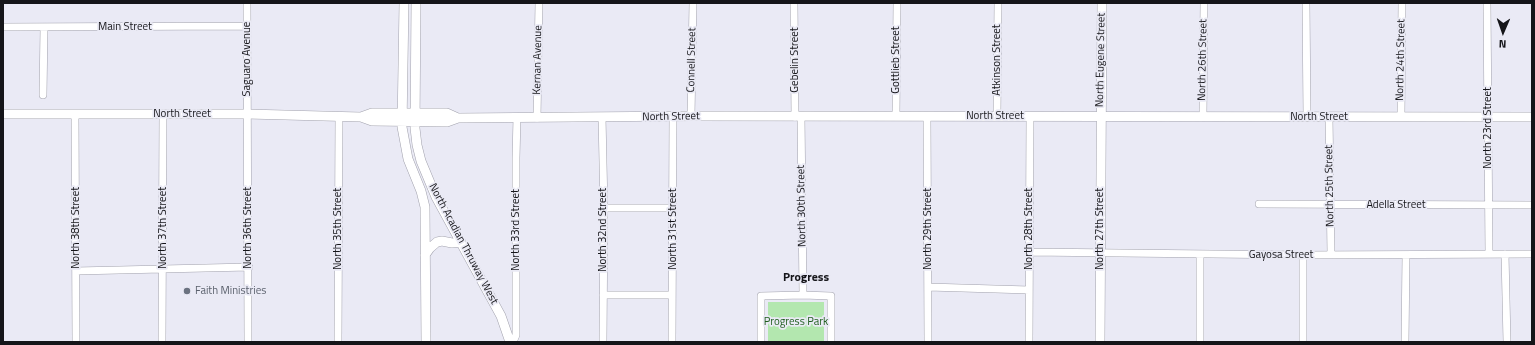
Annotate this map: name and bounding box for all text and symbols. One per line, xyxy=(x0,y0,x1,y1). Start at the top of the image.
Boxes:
north arrow xyxy=(1483,12,1523,52)
street label: North Eugene Street xyxy=(1094,13,1108,107)
street label: North 26th Street xyxy=(1196,19,1210,101)
street label: North 24th Street xyxy=(1394,19,1408,101)
street label: Main Street xyxy=(98,20,152,34)
street label: Saguaro Avenue xyxy=(240,22,254,96)
street label: Atkinson Street xyxy=(990,24,1004,96)
street label: Kernan Avenue xyxy=(531,25,545,95)
street label: Gottlieb Street xyxy=(889,26,903,94)
street label: Connell Street xyxy=(685,27,699,93)
street label: Gebelin Street xyxy=(788,27,802,93)
text: N xyxy=(1498,36,1507,52)
street label: North 23rd Street xyxy=(1481,87,1495,169)
street label: North Street xyxy=(153,107,211,121)
street label: North Street xyxy=(966,109,1024,123)
street label: North Street xyxy=(642,110,700,124)
street label: North Street xyxy=(1290,110,1348,124)
street label: North 25th Street xyxy=(1323,145,1337,227)
street label: North 30th Street xyxy=(795,165,809,247)
street label: North Acadian Thruway West xyxy=(425,181,501,307)
street label: North 38th Street xyxy=(69,187,83,269)
street label: North 37th Street xyxy=(156,187,170,269)
street label: North 36th Street xyxy=(241,187,255,269)
street label: North 35th Street xyxy=(331,188,345,270)
street label: North 32nd Street xyxy=(596,188,610,272)
street label: North 31st Street xyxy=(666,188,680,270)
street label: North 29th Street xyxy=(921,188,935,270)
street label: North 28th Street xyxy=(1022,188,1036,270)
street label: North 27th Street xyxy=(1093,188,1107,270)
street label: North 33rd Street xyxy=(509,189,523,271)
street label: Adella Street xyxy=(1366,198,1426,212)
street label: Gayosa Street xyxy=(1249,248,1313,262)
district label: Progress xyxy=(783,271,829,285)
place label: Faith Ministries xyxy=(195,284,266,298)
marker: Faith Ministries xyxy=(182,286,192,296)
park label: Progress Park xyxy=(764,315,828,329)

